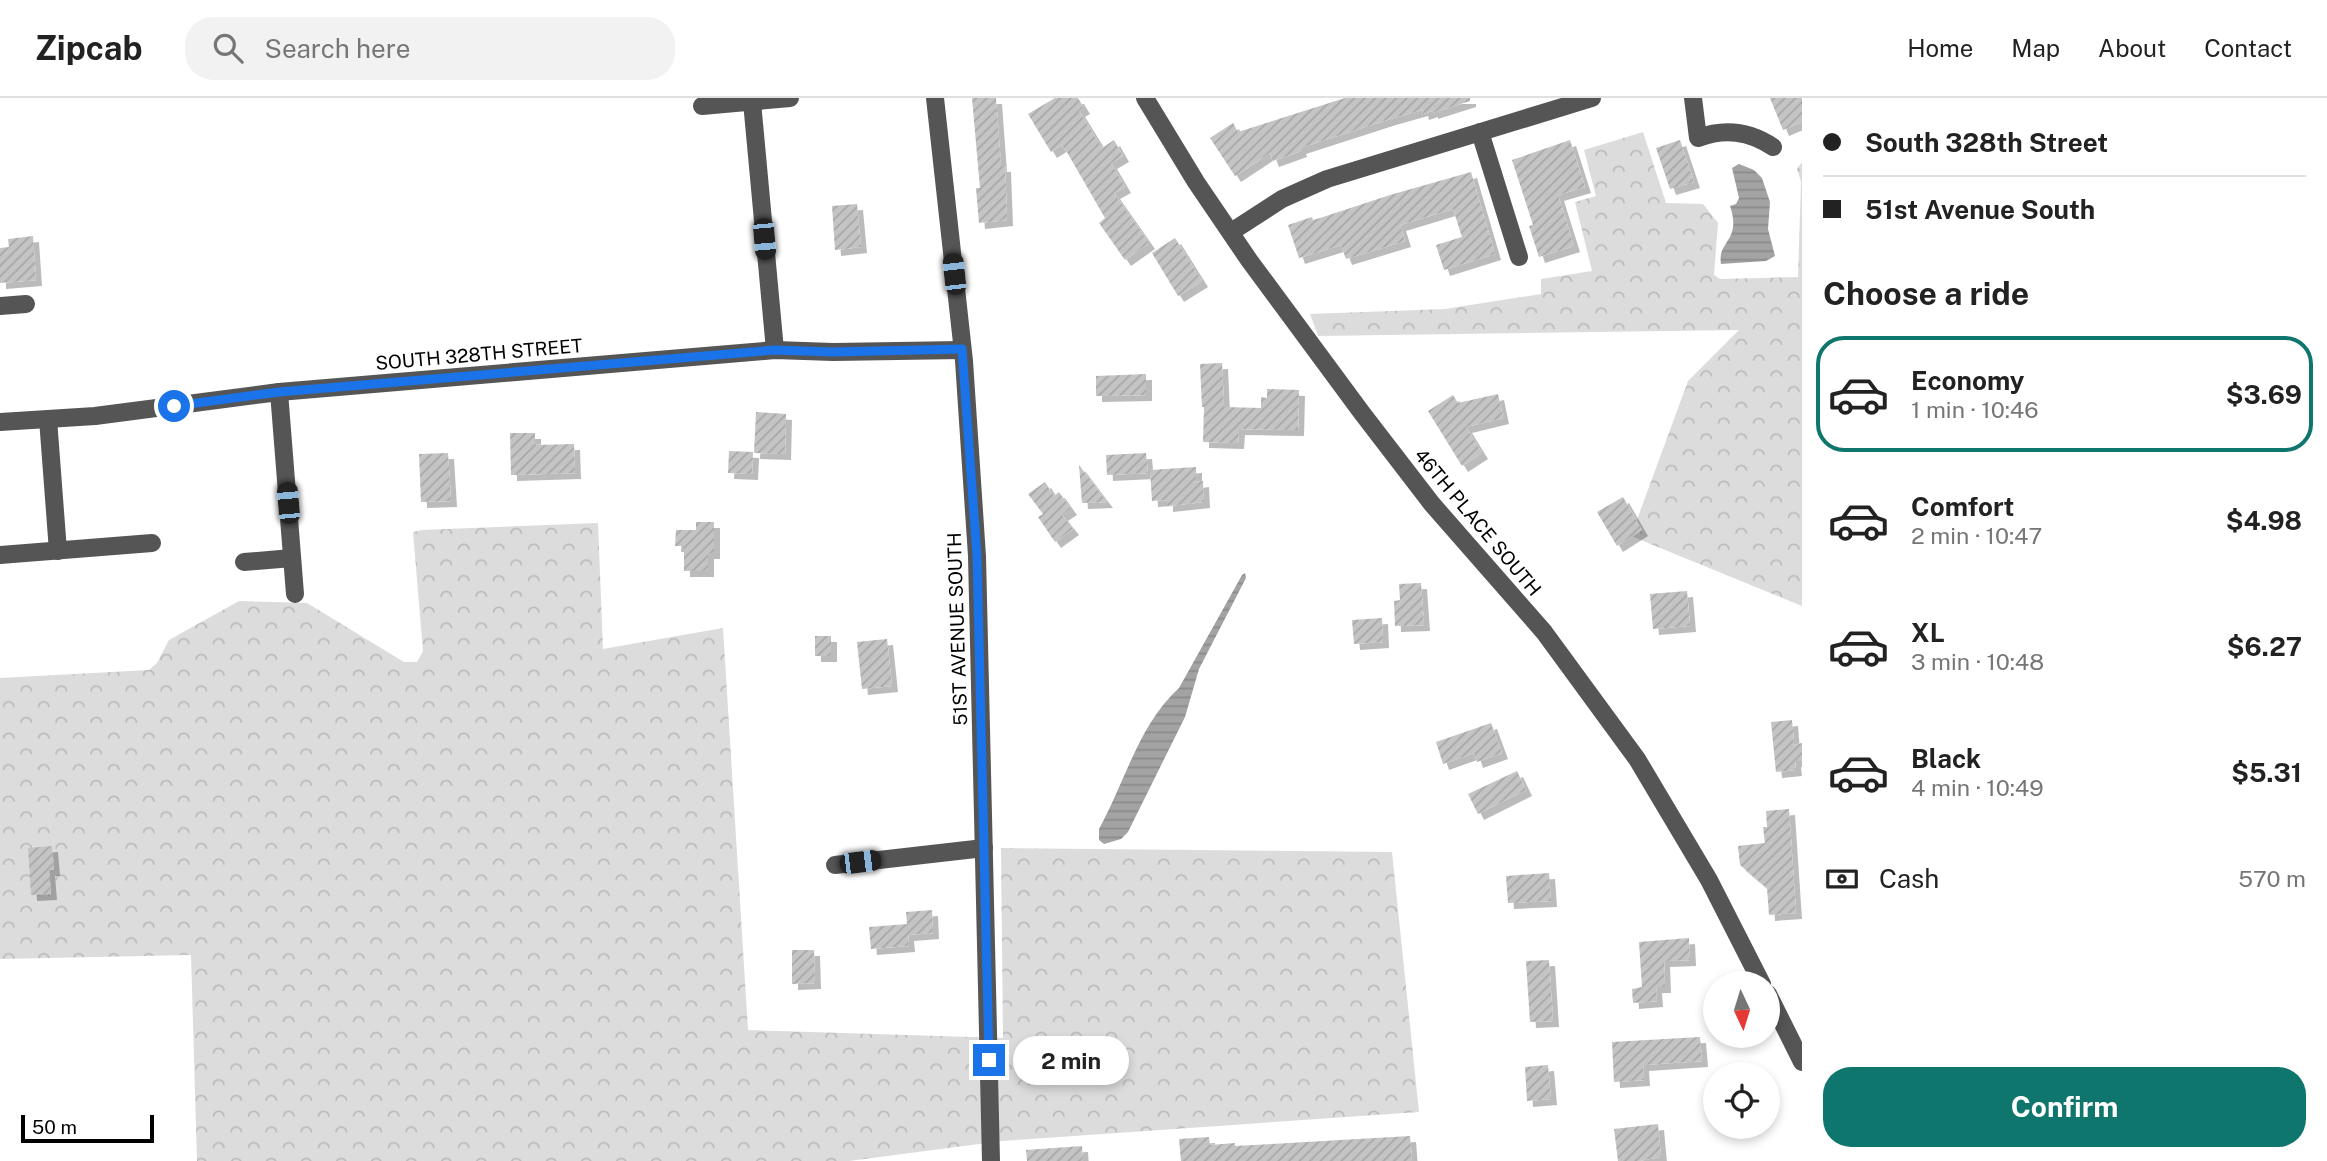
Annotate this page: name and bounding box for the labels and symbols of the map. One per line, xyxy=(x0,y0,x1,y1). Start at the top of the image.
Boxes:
car xyxy=(752,217,777,261)
car xyxy=(942,252,967,296)
street label: SOUTH 328TH STREET xyxy=(375,334,583,374)
route start xyxy=(158,390,190,422)
street label: 46TH PLACE SOUTH xyxy=(1410,444,1546,600)
car xyxy=(276,481,301,525)
street label: 51ST AVENUE SOUTH xyxy=(943,532,971,726)
car xyxy=(838,849,883,875)
north arrow xyxy=(1703,971,1780,1048)
callout: 2 min xyxy=(1014,1035,1129,1084)
route end xyxy=(973,1044,1005,1076)
scale bar xyxy=(21,1112,154,1144)

